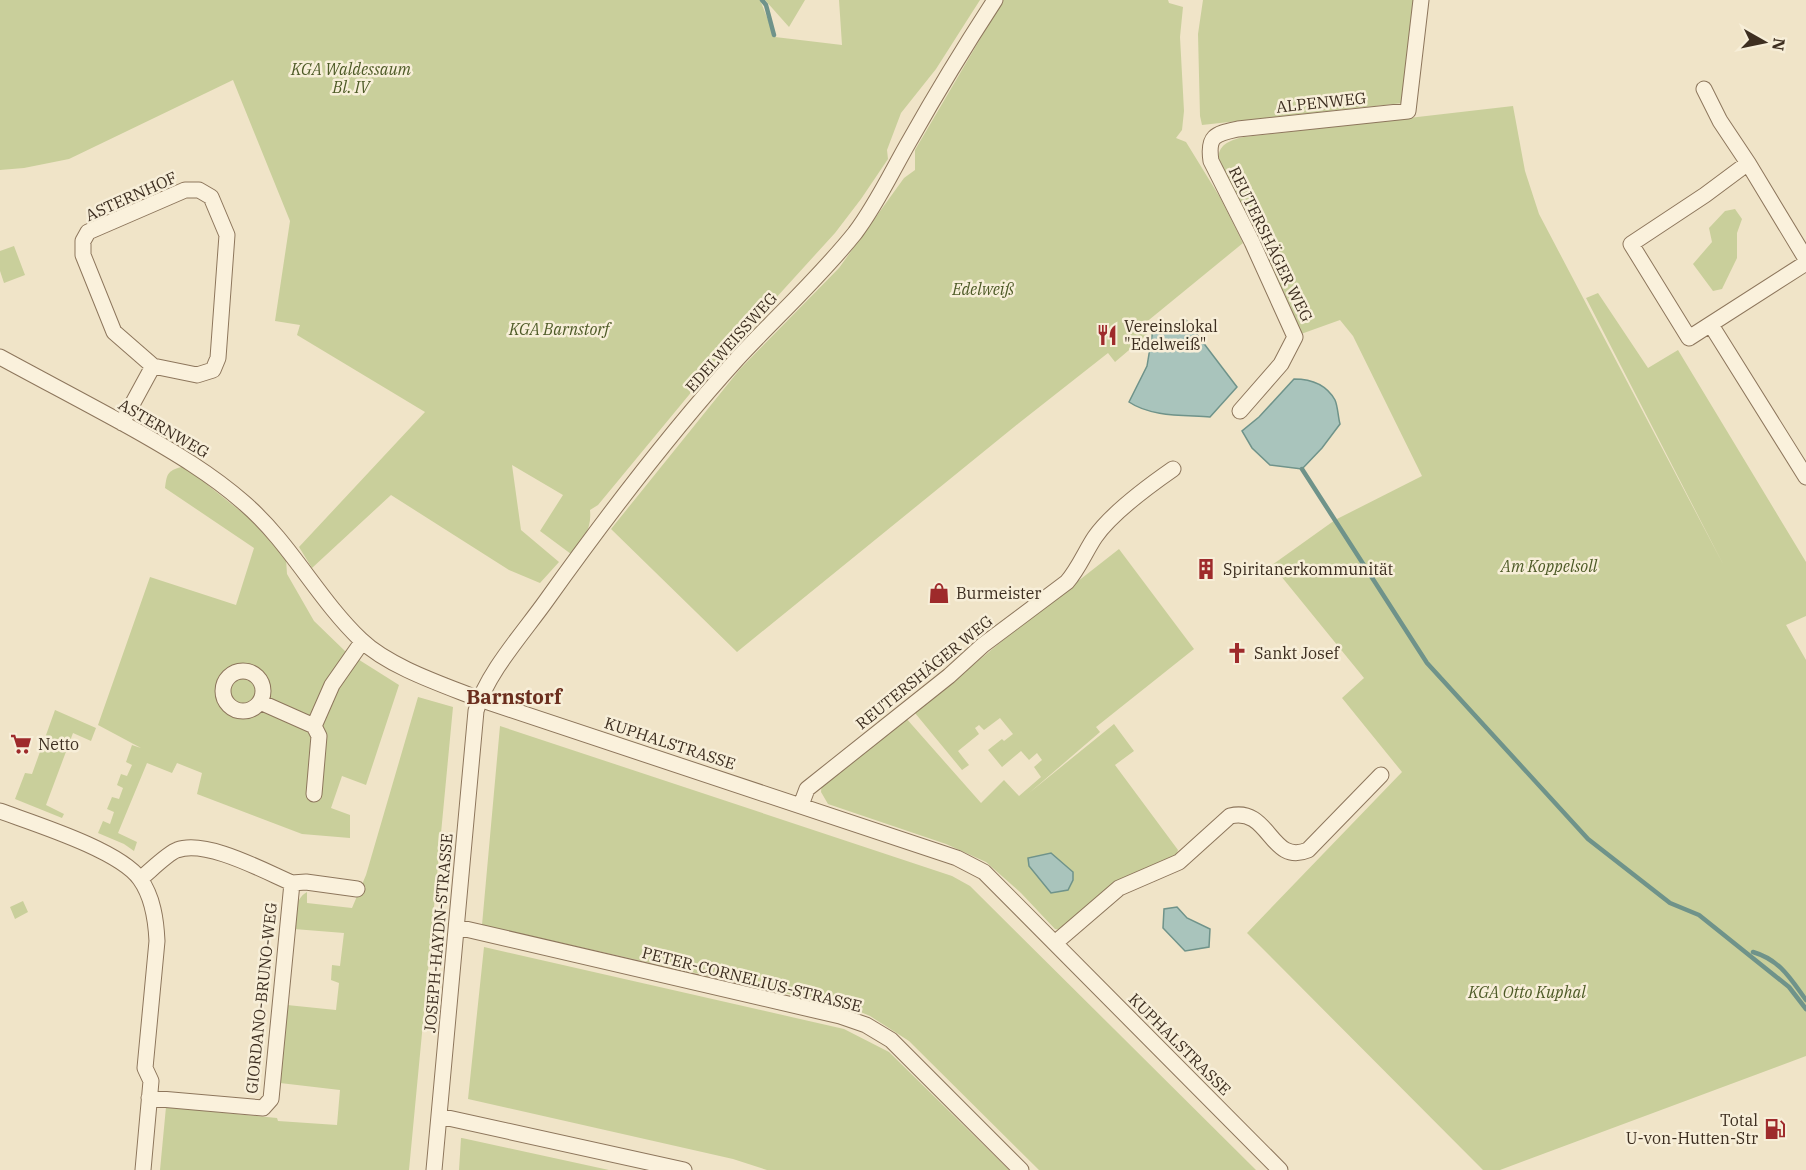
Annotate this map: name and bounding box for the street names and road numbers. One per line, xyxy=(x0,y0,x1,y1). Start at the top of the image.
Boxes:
street label: ALPENWEG xyxy=(1275,87,1367,117)
street label: REUTERSHÄGER WEG xyxy=(1225,163,1317,325)
street label: ASTERNHOF xyxy=(82,167,180,225)
street label: EDELWEISSWEG xyxy=(681,288,781,396)
street label: ASTERNWEG xyxy=(115,394,213,462)
street label: REUTERSHÄGER WEG xyxy=(852,611,996,733)
street label: KUPHALSTRASSE xyxy=(602,712,738,774)
street label: JOSEPH-HAYDN-STRASSE xyxy=(419,832,457,1034)
street label: GIORDANO-BRUNO-WEG xyxy=(241,901,281,1095)
street label: PETER-CORNELIUS-STRASSE xyxy=(640,942,864,1016)
street label: KUPHALSTRASSE xyxy=(1125,989,1235,1099)

